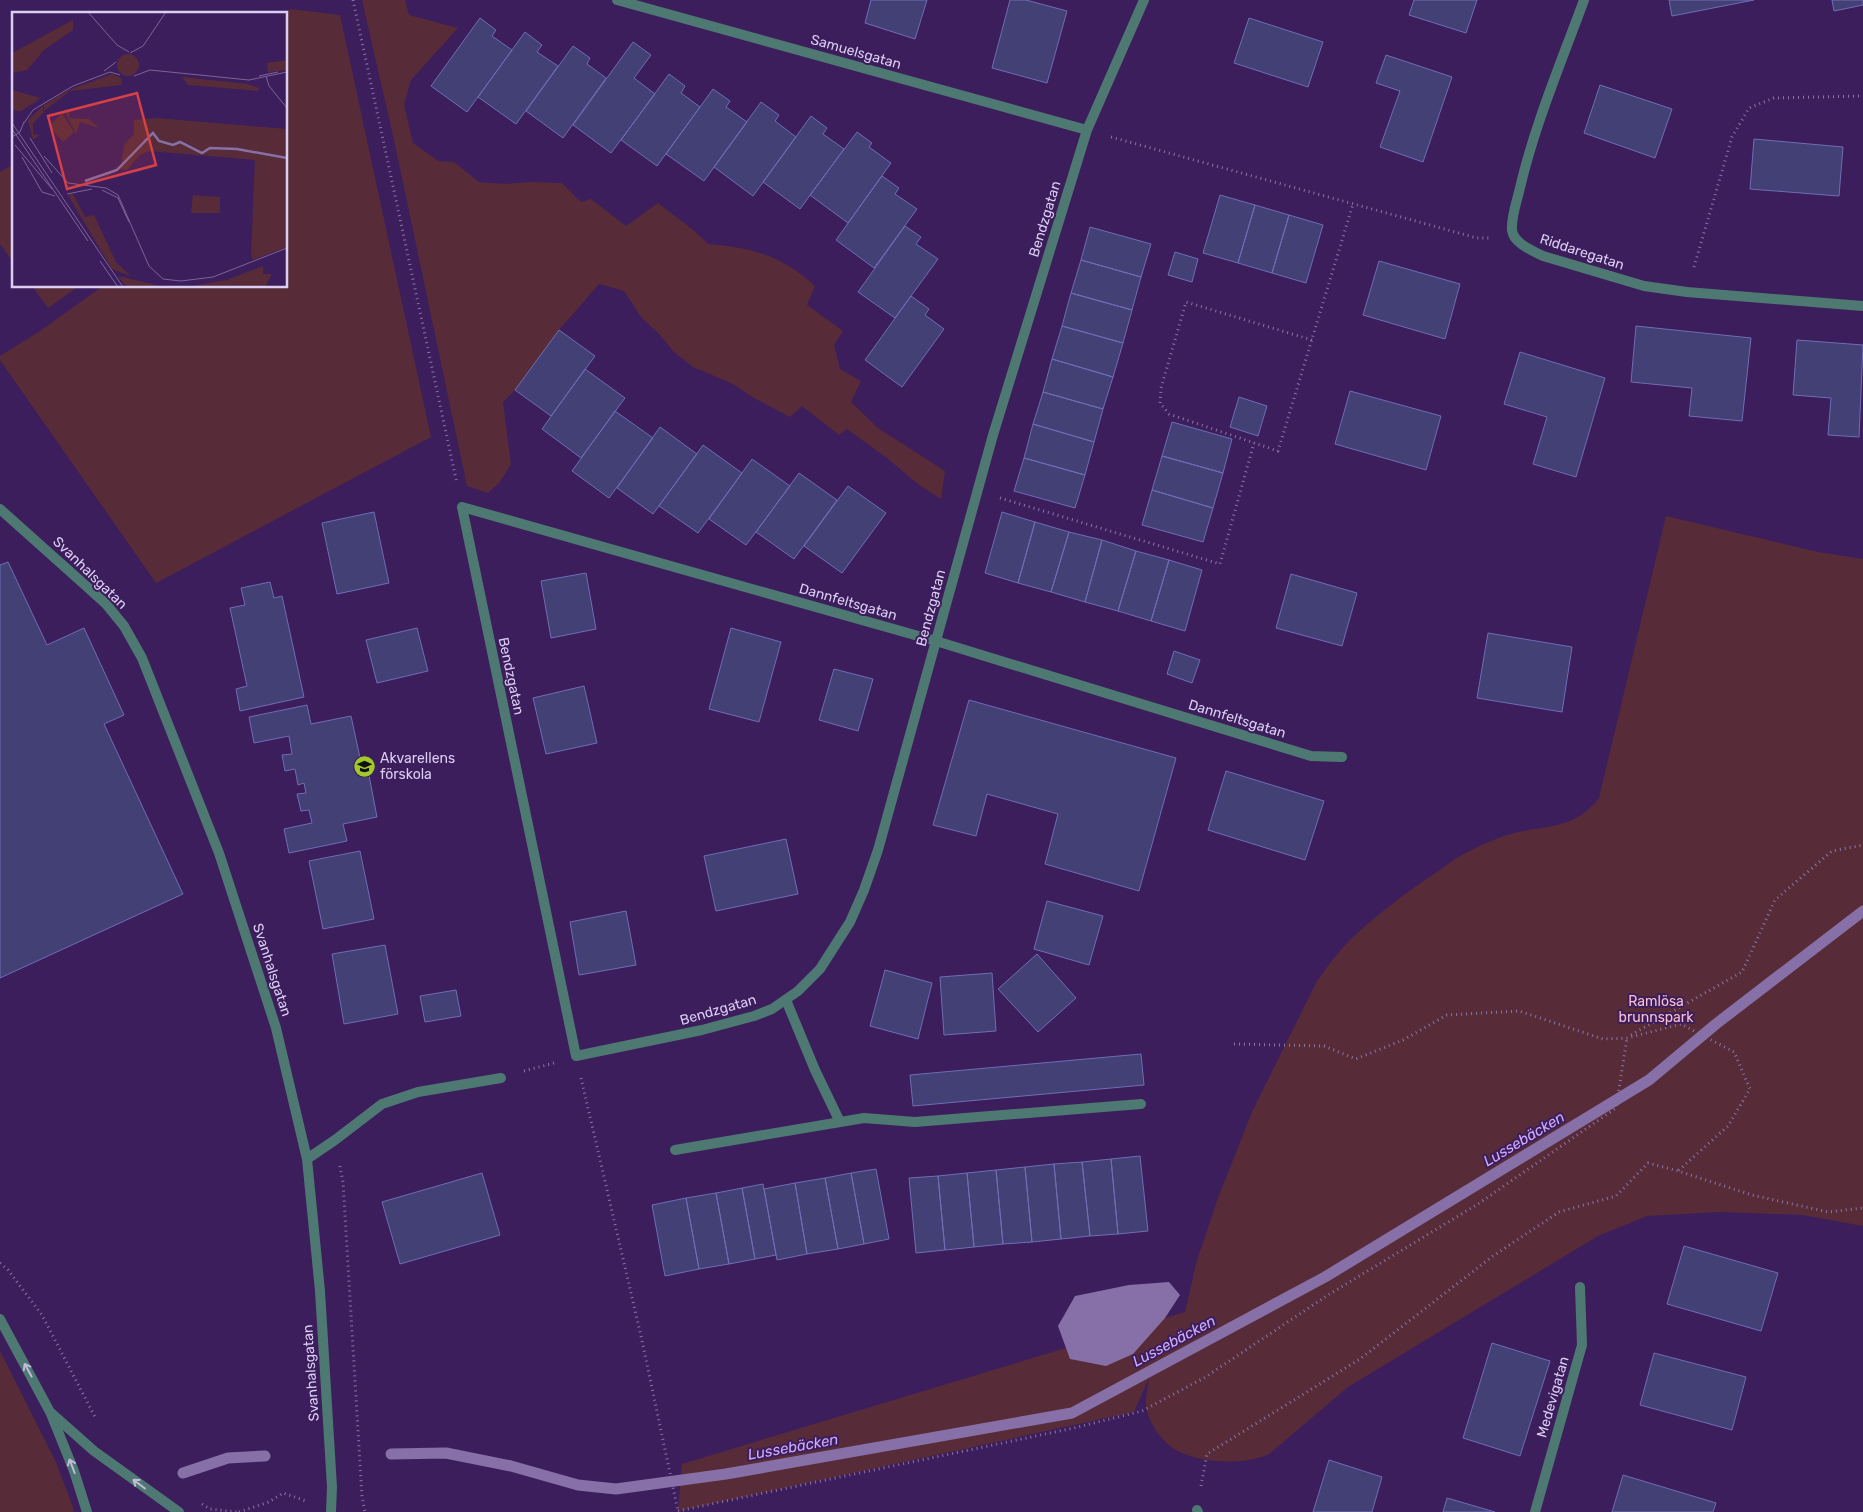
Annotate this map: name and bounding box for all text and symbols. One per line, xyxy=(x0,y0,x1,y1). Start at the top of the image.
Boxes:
inset map xyxy=(12,12,288,288)
street label: Samuelsgatan xyxy=(809,31,903,73)
street label: Bendzgatan xyxy=(1025,179,1065,259)
street label: Riddaregatan xyxy=(1538,230,1626,274)
street label: Svanhalsgatan xyxy=(49,533,131,613)
street label: Bendzgatan xyxy=(913,568,949,648)
street label: Dannfeltsgatan xyxy=(797,580,899,624)
street label: Bendzgatan xyxy=(494,636,528,716)
street label: Dannfeltsgatan xyxy=(1186,696,1288,742)
place label: Akvarellens förskola xyxy=(380,750,455,783)
school or university icon: Akvarellens förskola xyxy=(352,754,376,778)
street label: Svanhalsgatan xyxy=(249,921,295,1019)
street label: Bendzgatan xyxy=(678,991,758,1029)
park label: Ramlösa brunnspark xyxy=(1619,993,1694,1026)
water label: Lussebäcken xyxy=(1480,1108,1568,1170)
water label: Lussebäcken xyxy=(1129,1312,1219,1370)
street label: Svanhalsgatan xyxy=(299,1324,323,1422)
street label: Medevigatan xyxy=(1533,1354,1573,1440)
one-way arrow xyxy=(22,1363,32,1377)
water label: Lussebäcken xyxy=(746,1430,840,1464)
one-way arrow xyxy=(67,1459,76,1474)
one-way arrow xyxy=(133,1479,146,1490)

